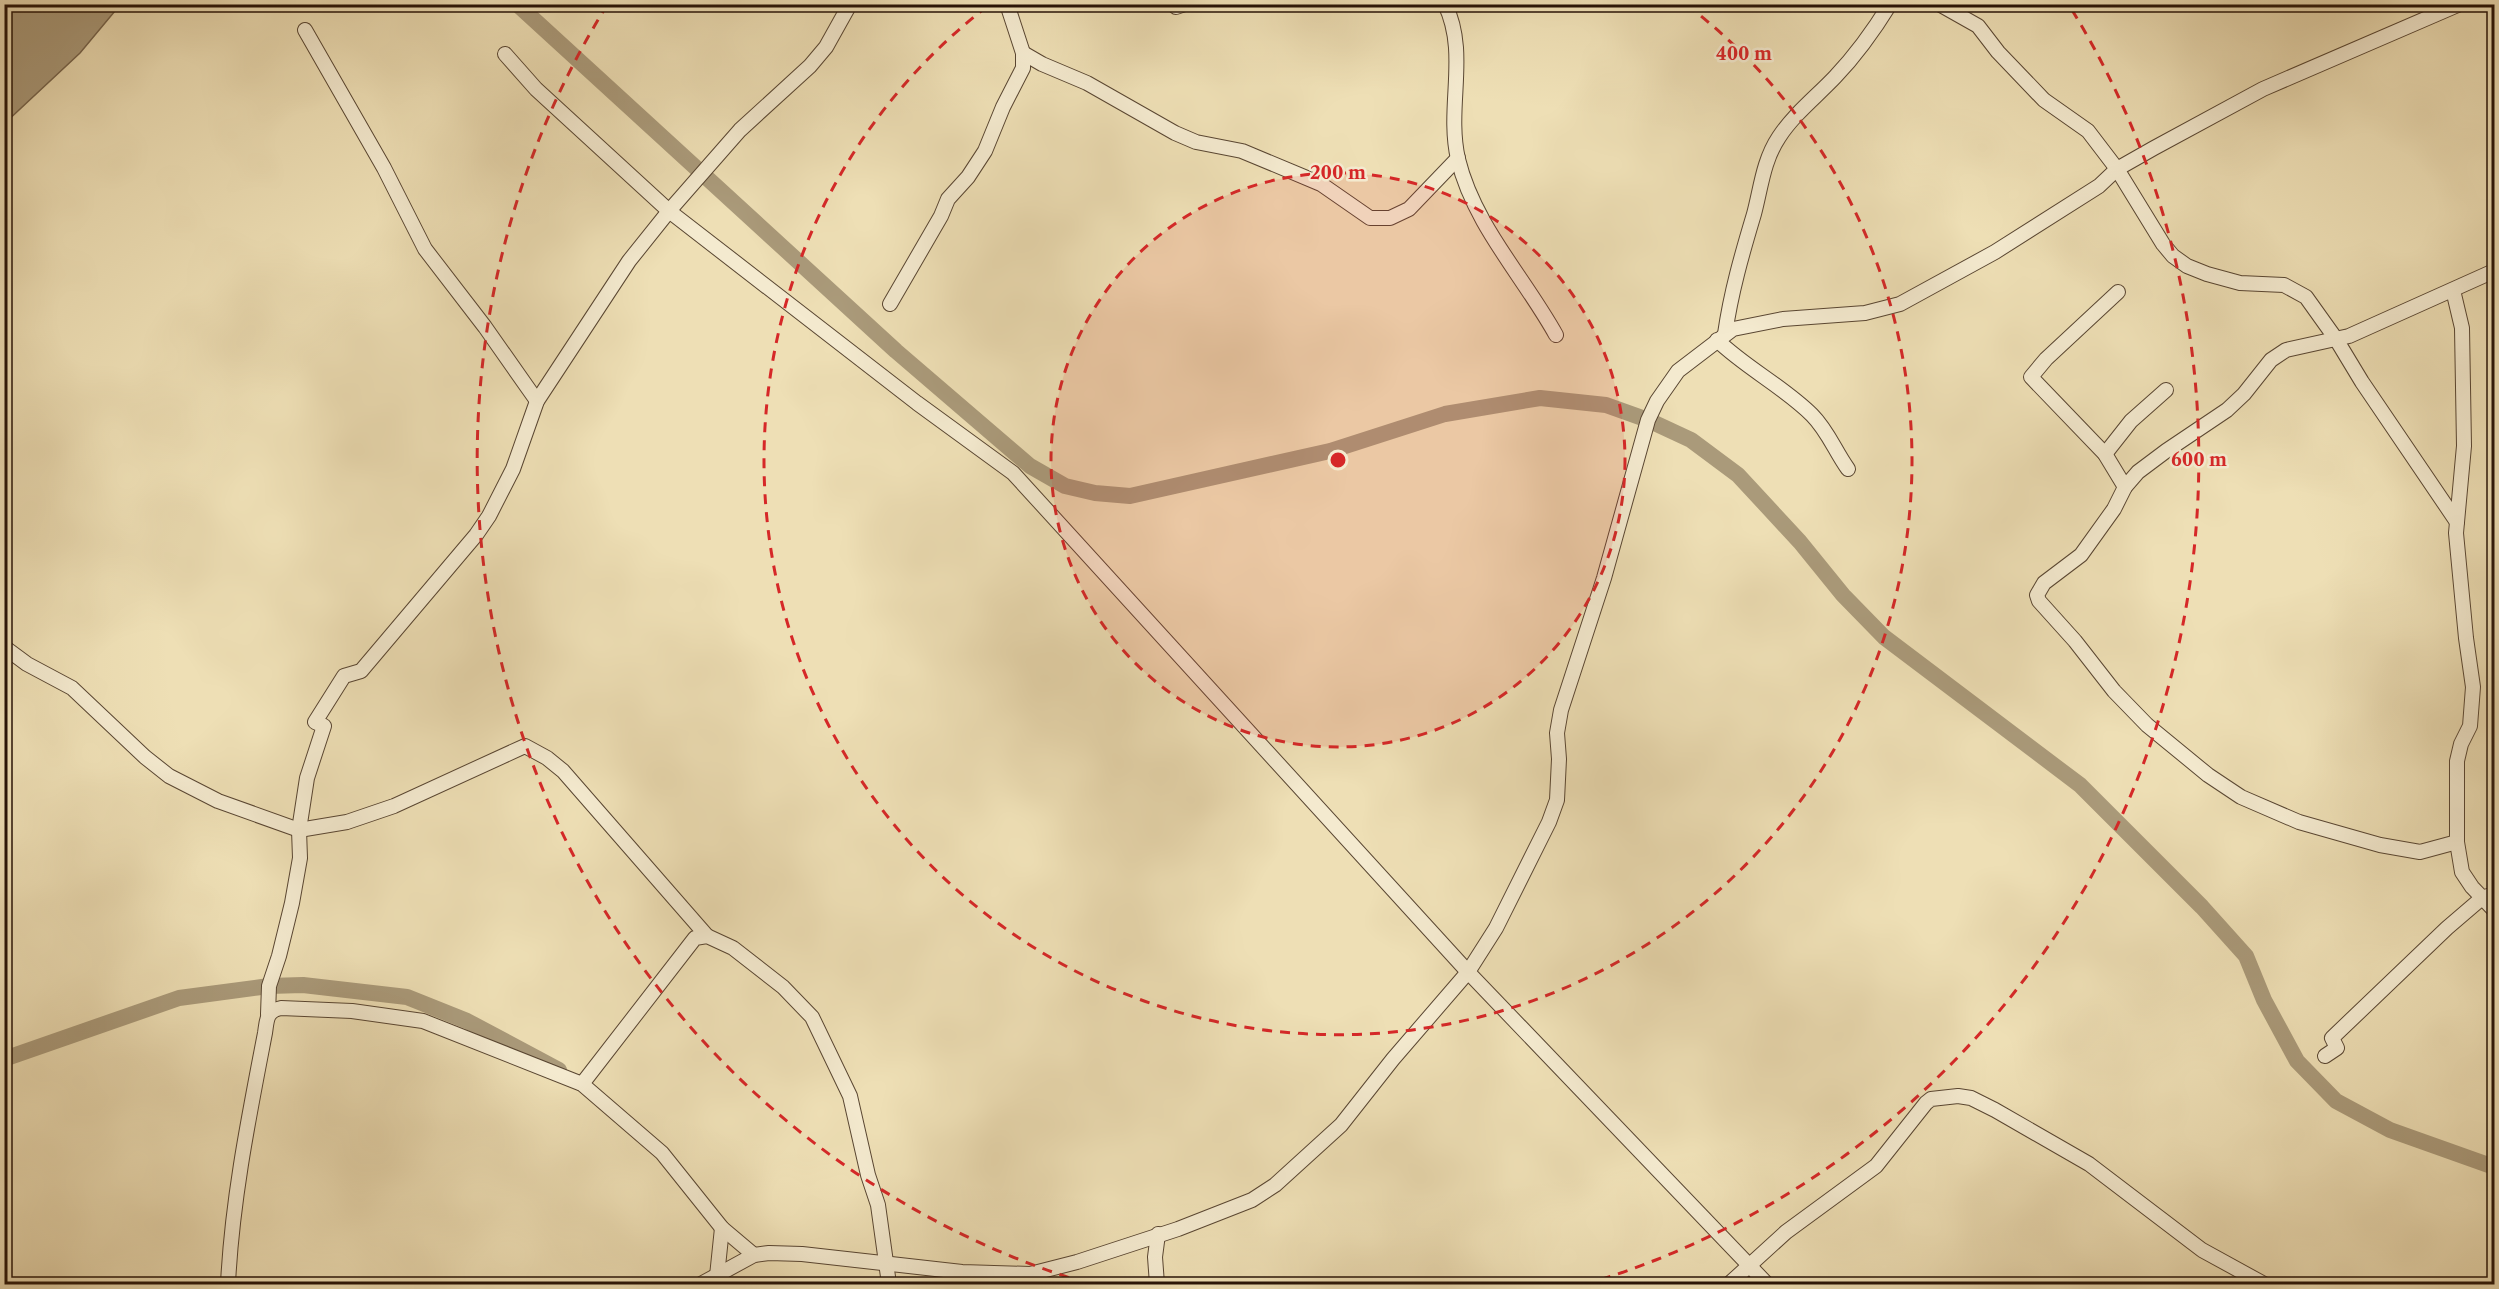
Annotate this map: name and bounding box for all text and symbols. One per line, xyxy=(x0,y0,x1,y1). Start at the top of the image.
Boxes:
text: 400 m xyxy=(1716,43,1772,65)
text: 200 m xyxy=(1310,162,1366,184)
text: 600 m xyxy=(2171,449,2227,471)
centre of rings xyxy=(1328,450,1348,470)

